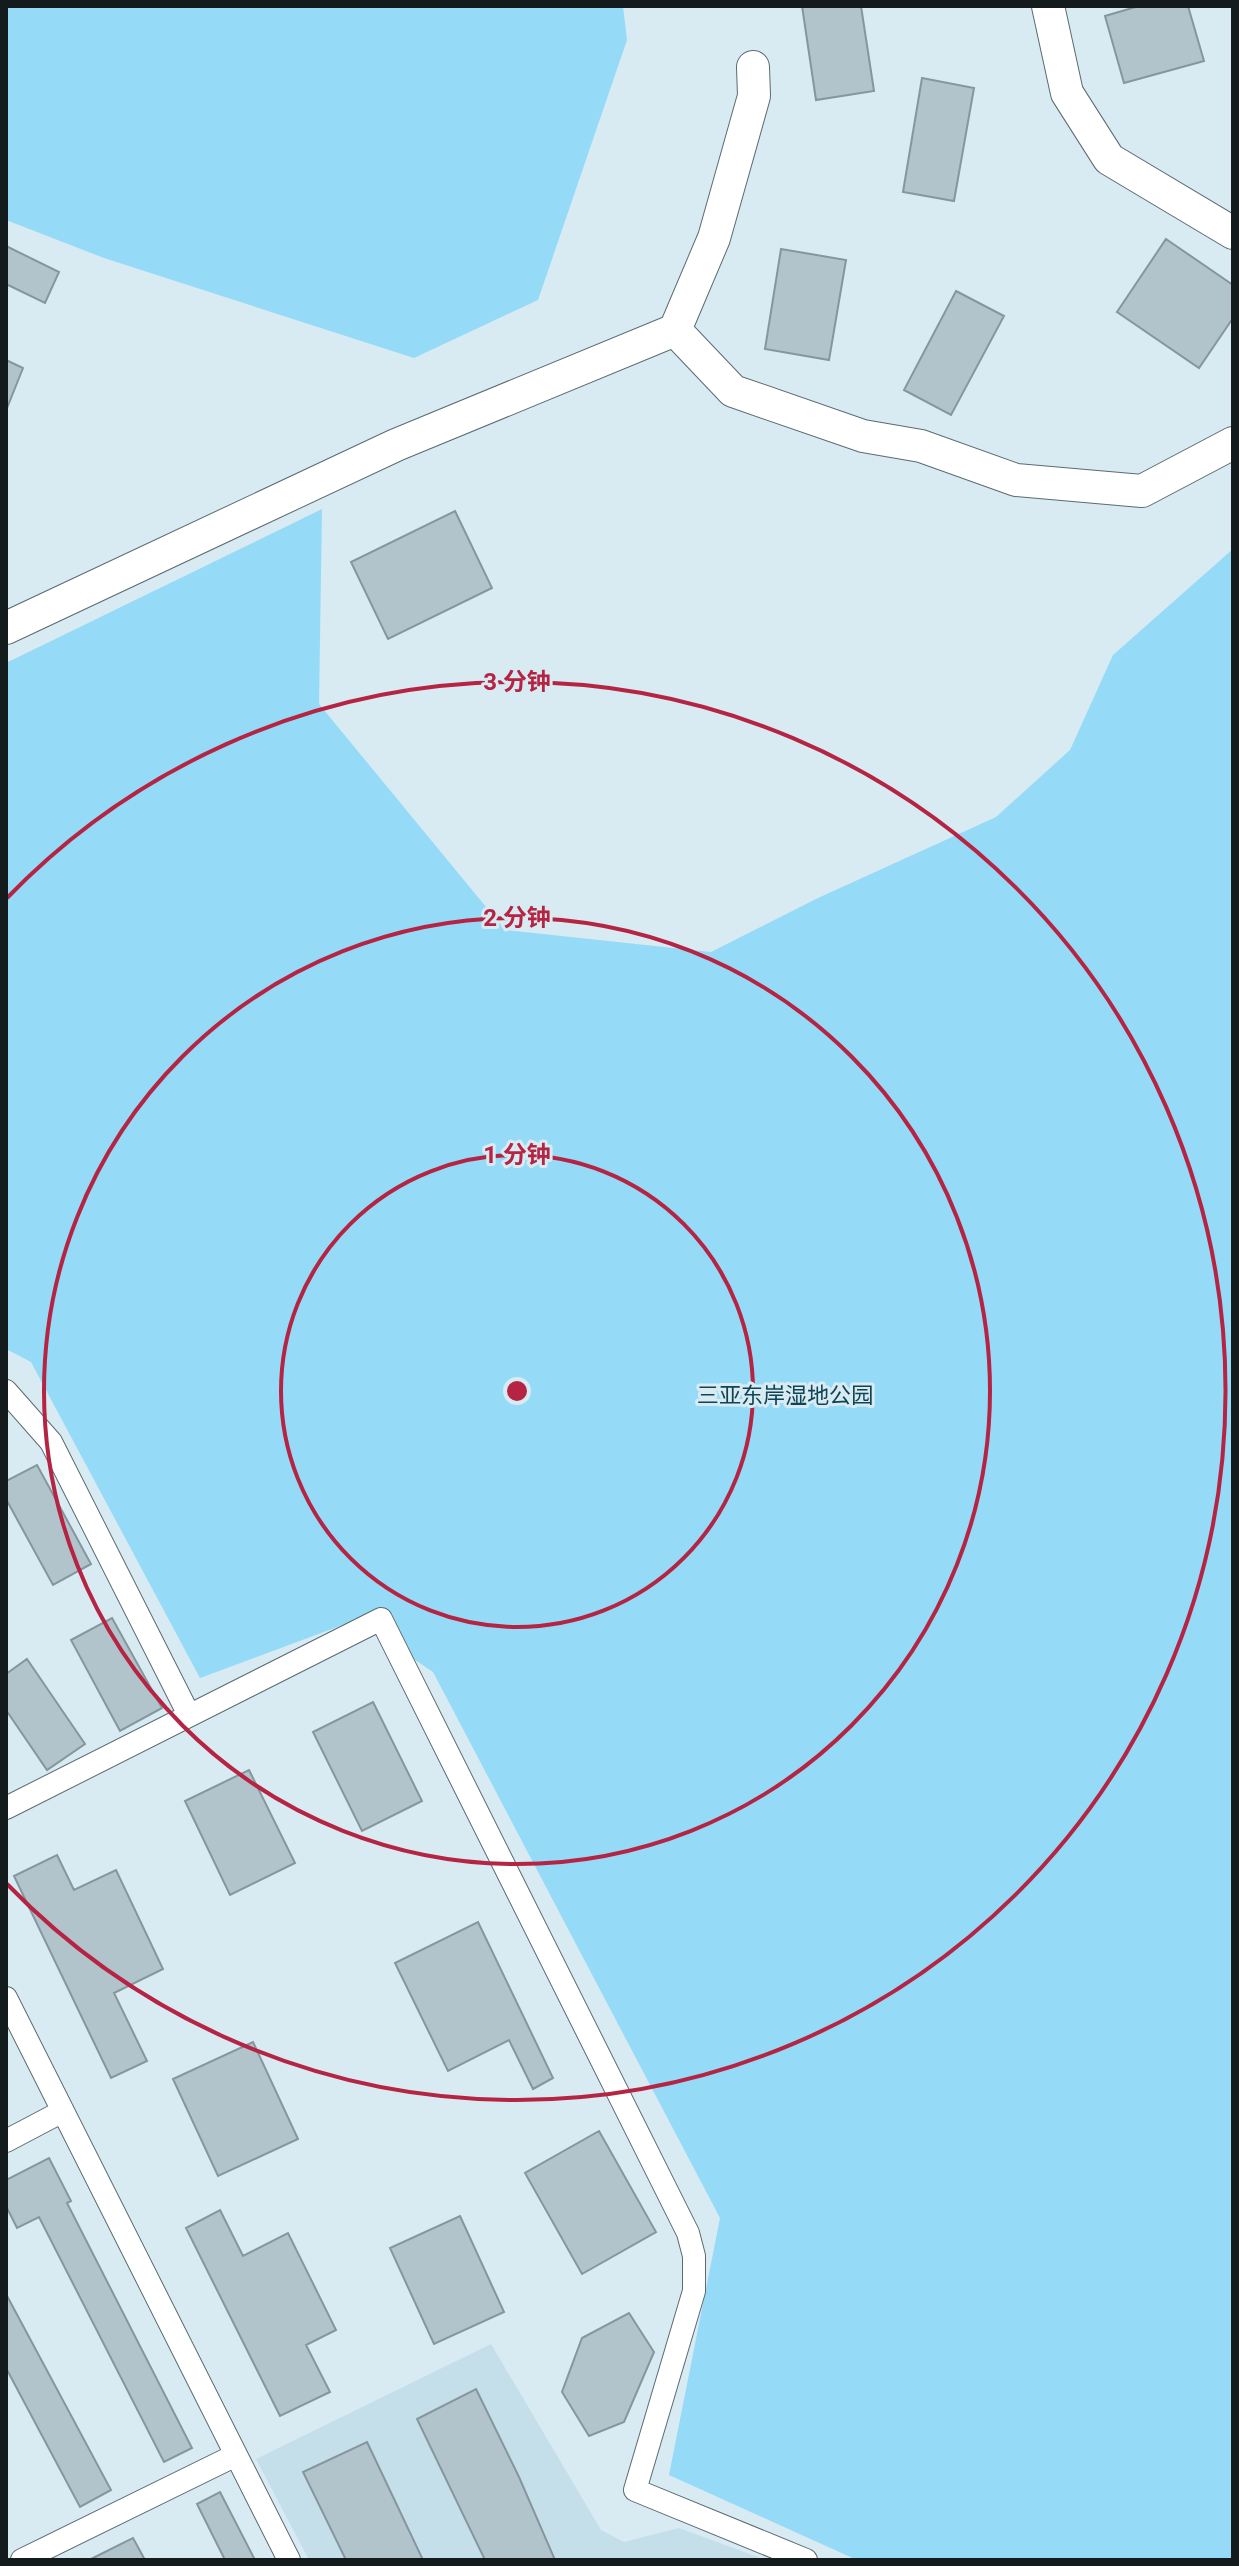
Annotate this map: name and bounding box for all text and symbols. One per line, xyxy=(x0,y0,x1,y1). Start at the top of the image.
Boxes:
text: 3 分钟 xyxy=(483,668,551,696)
text: 2 分钟 xyxy=(483,904,551,932)
text: 1 分钟 xyxy=(483,1141,551,1169)
centre of rings xyxy=(503,1377,531,1405)
park label: 三亚东岸湿地公园 xyxy=(697,1383,873,1408)

